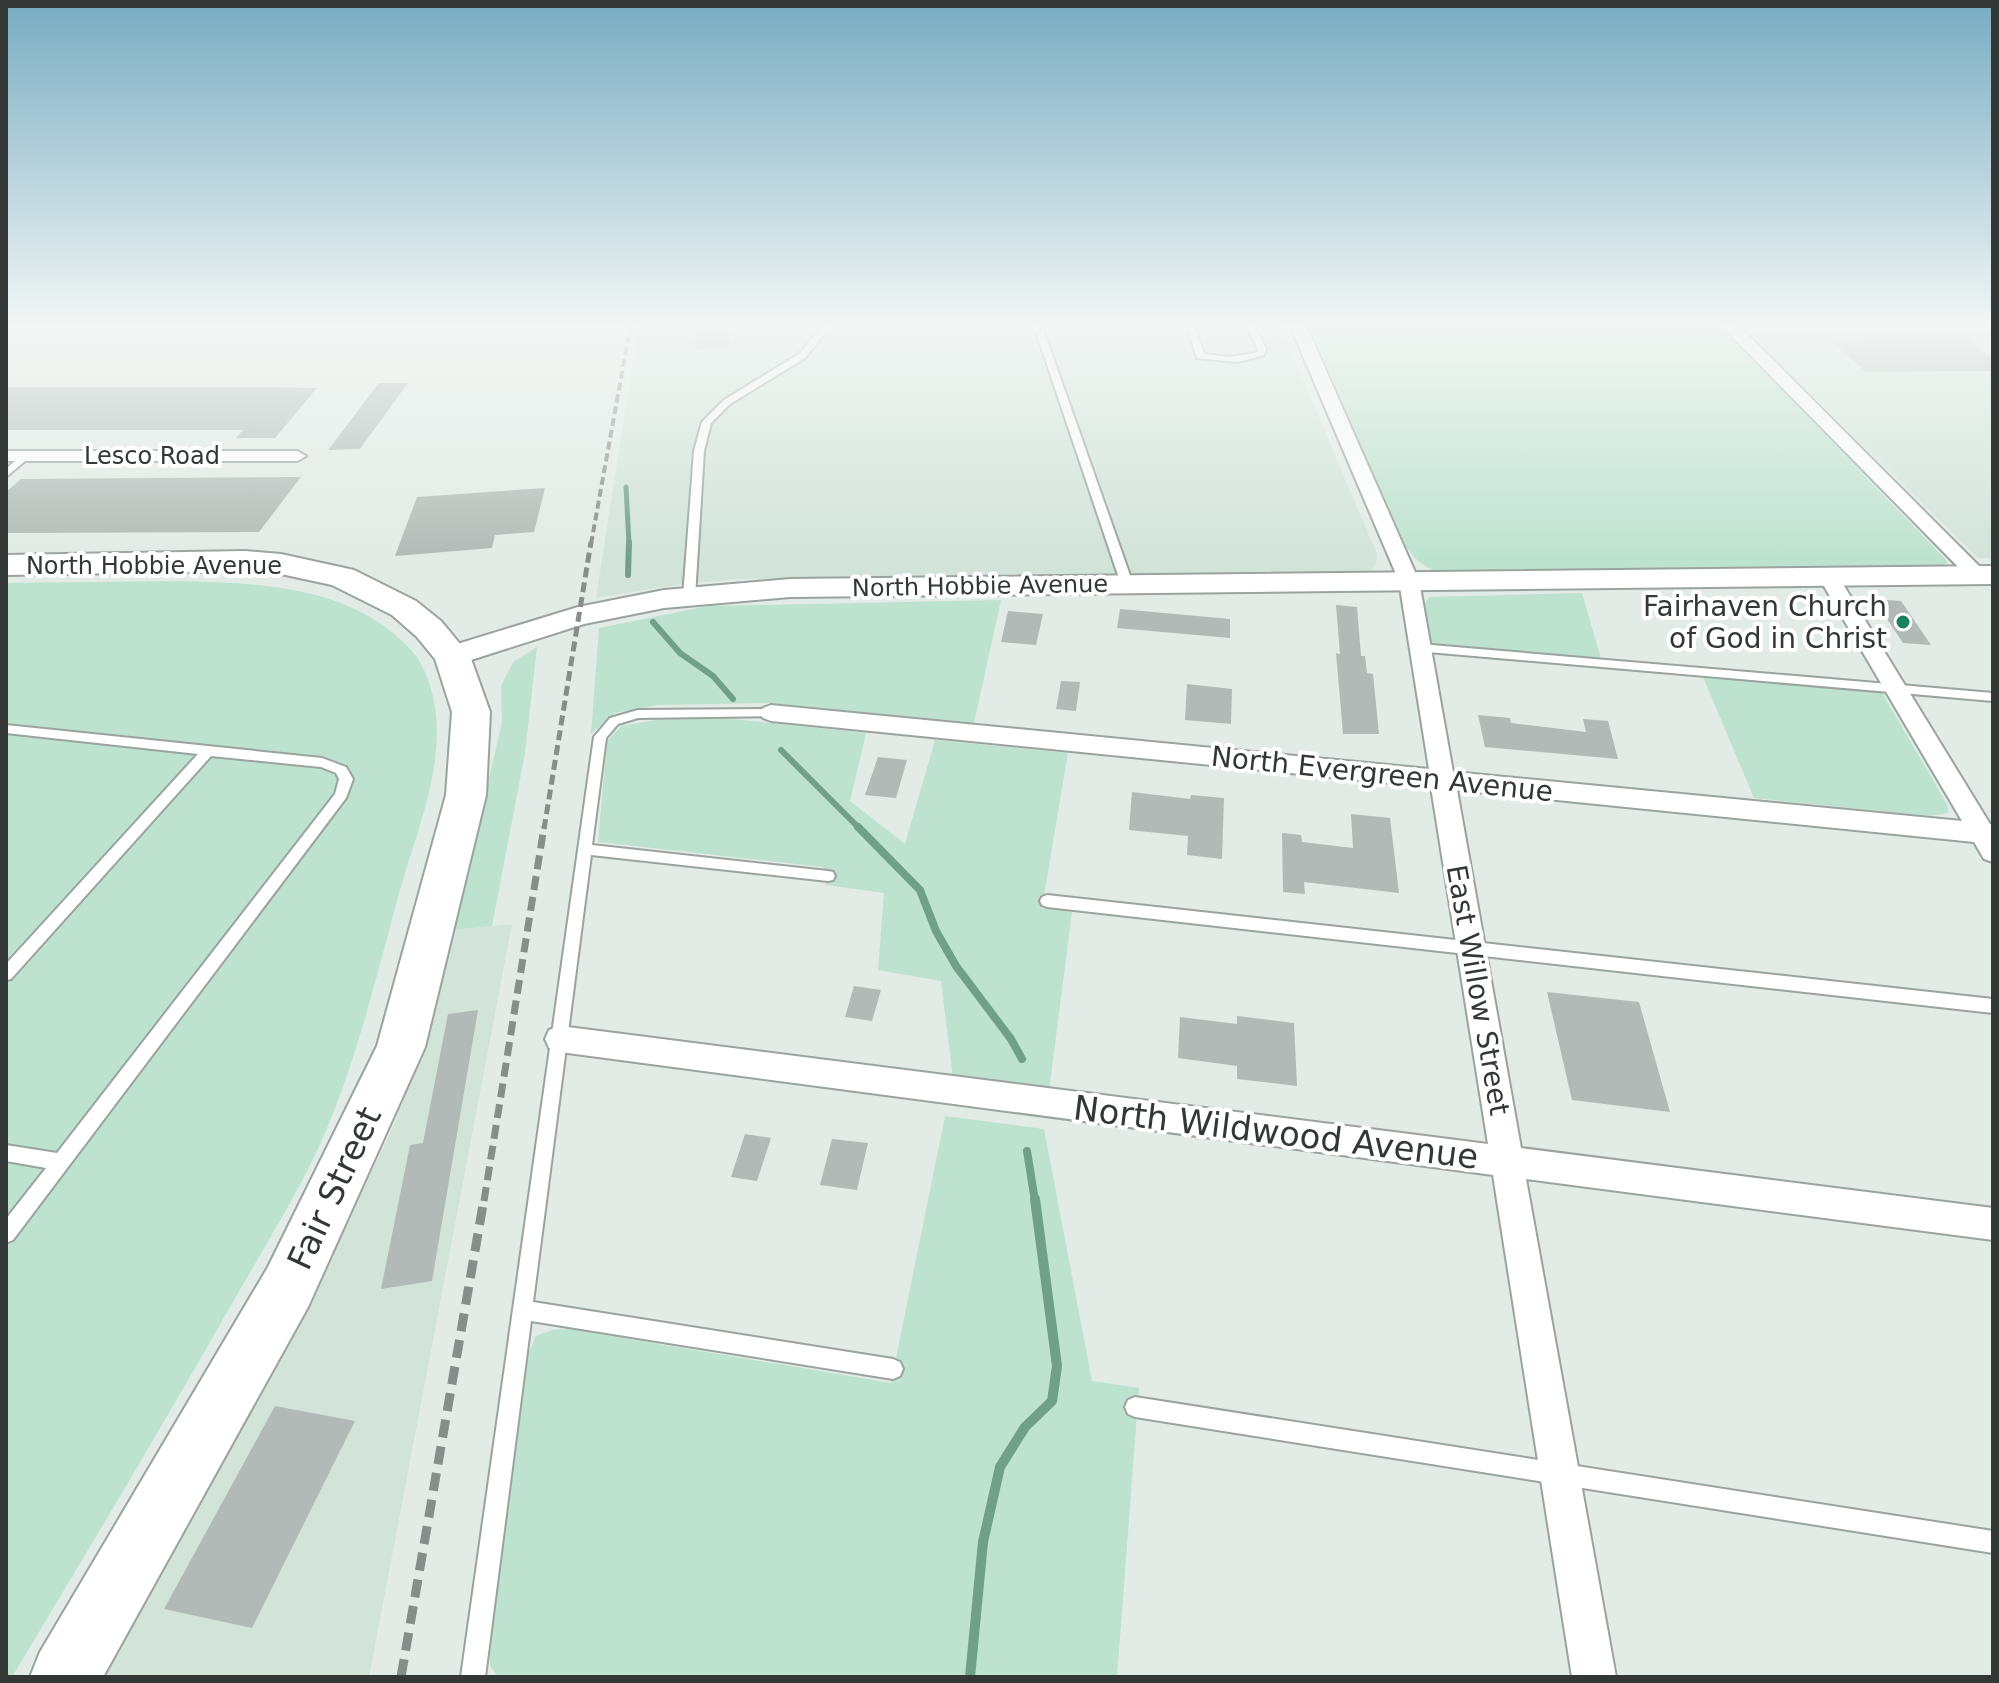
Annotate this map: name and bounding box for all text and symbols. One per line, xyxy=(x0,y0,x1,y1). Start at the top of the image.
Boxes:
street label: Lesco Road xyxy=(84,442,220,470)
street label: North Hobbie Avenue xyxy=(26,552,282,580)
street label: North Hobbie Avenue xyxy=(852,570,1108,602)
place label: Fairhaven Church of God in Christ xyxy=(1643,590,1887,655)
marker: Fairhaven Church of God in Christ xyxy=(1894,613,1912,631)
street label: North Evergreen Avenue xyxy=(1209,740,1555,808)
street label: East Willow Street xyxy=(1440,862,1516,1118)
street label: North Wildwood Avenue xyxy=(1071,1087,1481,1177)
street label: Fair Street xyxy=(279,1100,389,1276)

